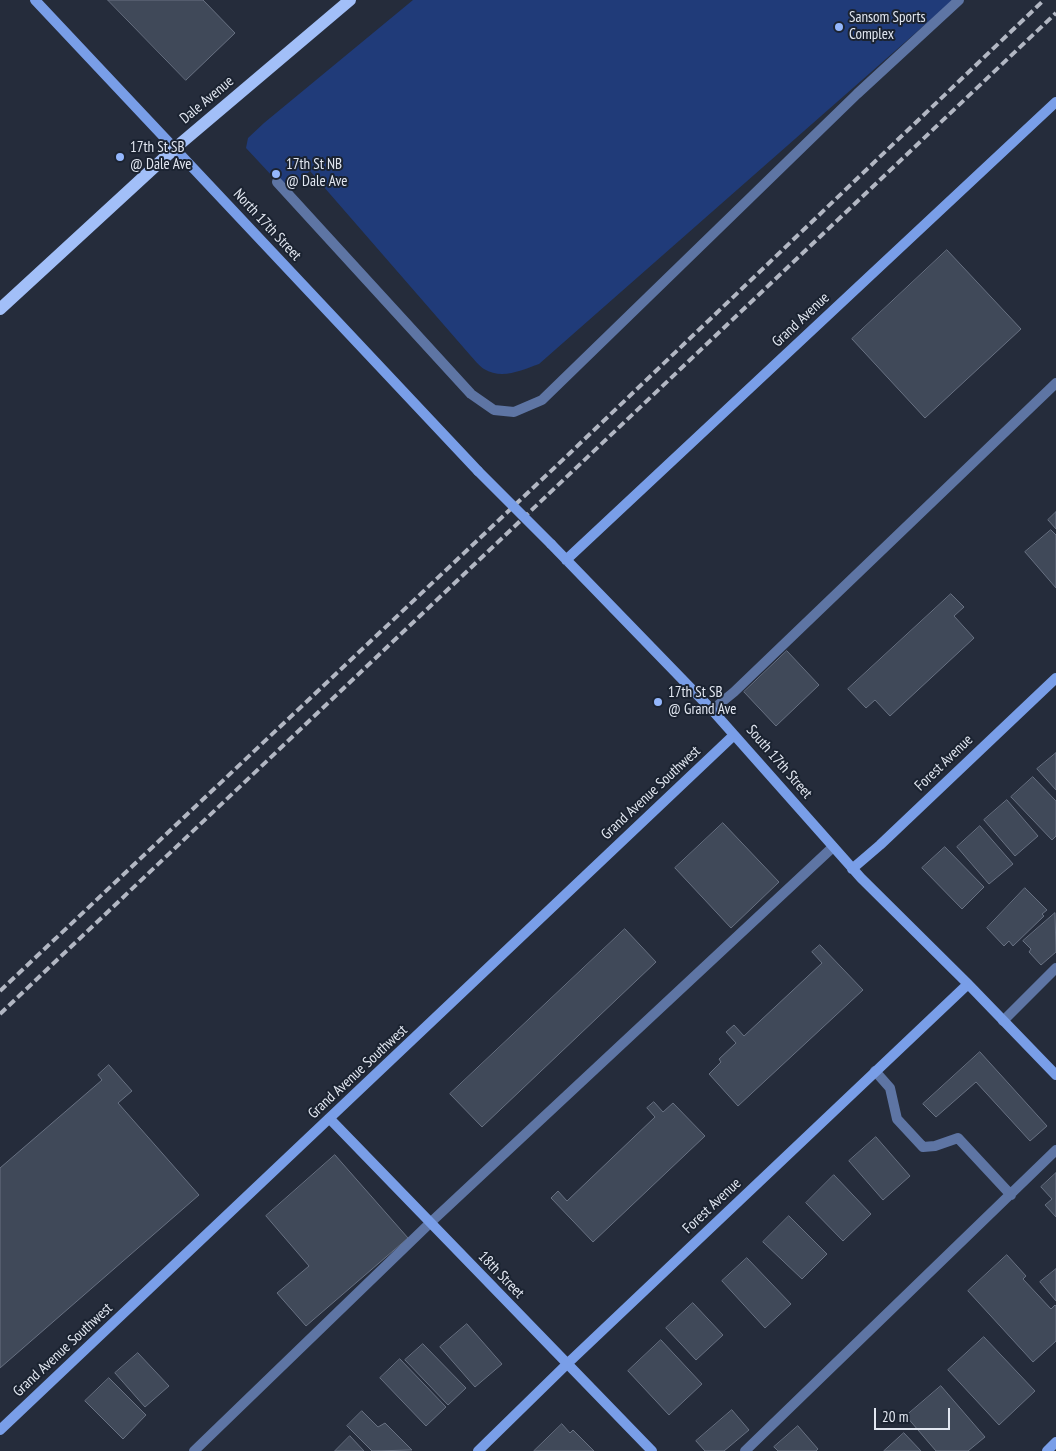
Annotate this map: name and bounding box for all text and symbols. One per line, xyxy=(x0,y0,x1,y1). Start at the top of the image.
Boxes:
place label: Sansom Sports Complex xyxy=(849,9,926,44)
marker: Sansom Sports Complex xyxy=(833,21,845,33)
street label: Dale Avenue xyxy=(176,72,238,128)
place label: 17th St SB @ Dale Ave xyxy=(130,139,191,174)
marker: 17th St SB @ Dale Ave xyxy=(114,151,126,163)
place label: 17th St NB @ Dale Ave xyxy=(286,156,347,191)
marker: 17th St NB @ Dale Ave xyxy=(270,168,282,180)
street label: North 17th Street xyxy=(229,185,305,265)
street label: Grand Avenue xyxy=(769,289,833,351)
place label: 17th St SB @ Grand Ave xyxy=(668,684,736,719)
marker: 17th St SB @ Grand Ave xyxy=(652,696,664,708)
street label: South 17th Street xyxy=(742,722,816,802)
street label: Forest Avenue xyxy=(911,731,977,795)
street label: Grand Avenue Southwest xyxy=(598,742,704,844)
street label: Grand Avenue Southwest xyxy=(305,1021,411,1123)
street label: Forest Avenue xyxy=(679,1174,745,1238)
street label: 18th Street xyxy=(474,1248,528,1302)
street label: Grand Avenue Southwest xyxy=(10,1299,116,1401)
scale bar xyxy=(876,1398,952,1430)
text: 20 m xyxy=(882,1407,908,1426)

